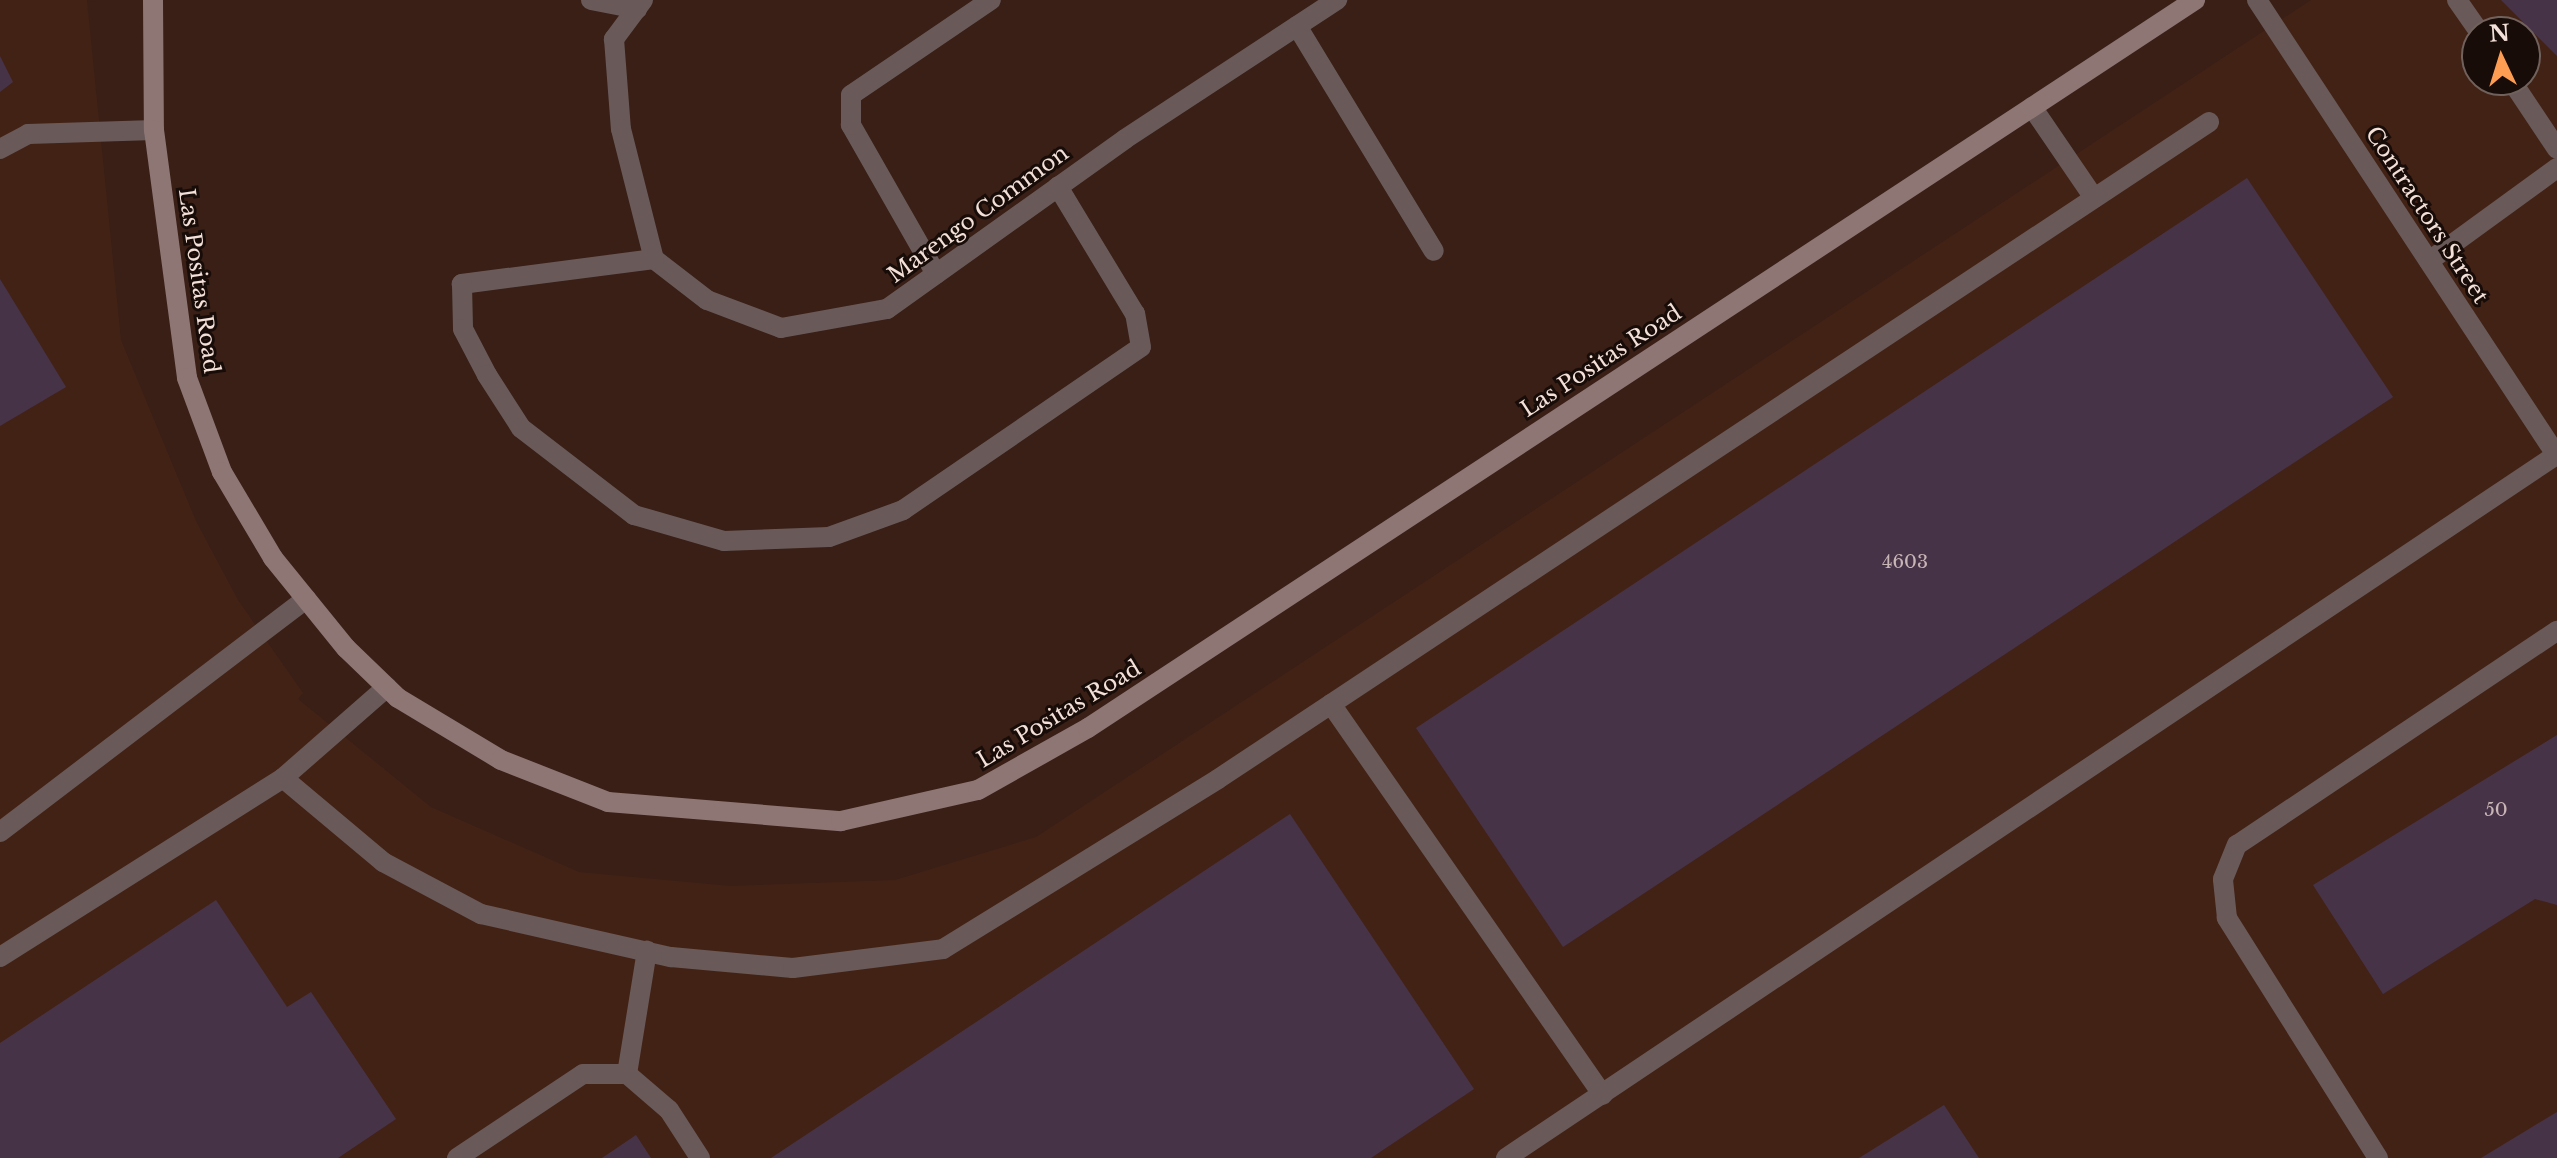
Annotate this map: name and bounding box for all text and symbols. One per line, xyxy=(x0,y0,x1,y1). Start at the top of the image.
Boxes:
north arrow xyxy=(2461,16,2541,96)
text: N xyxy=(2488,19,2511,48)
street label: Contractors Street xyxy=(2360,122,2494,308)
street label: Marengo Common xyxy=(883,140,1073,288)
street label: Las Positas Road xyxy=(173,187,225,375)
street label: Las Positas Road xyxy=(1516,299,1686,423)
house number: 4603 xyxy=(1882,551,1928,573)
street label: Las Positas Road xyxy=(972,655,1146,773)
house number: 50 xyxy=(2484,799,2508,821)

